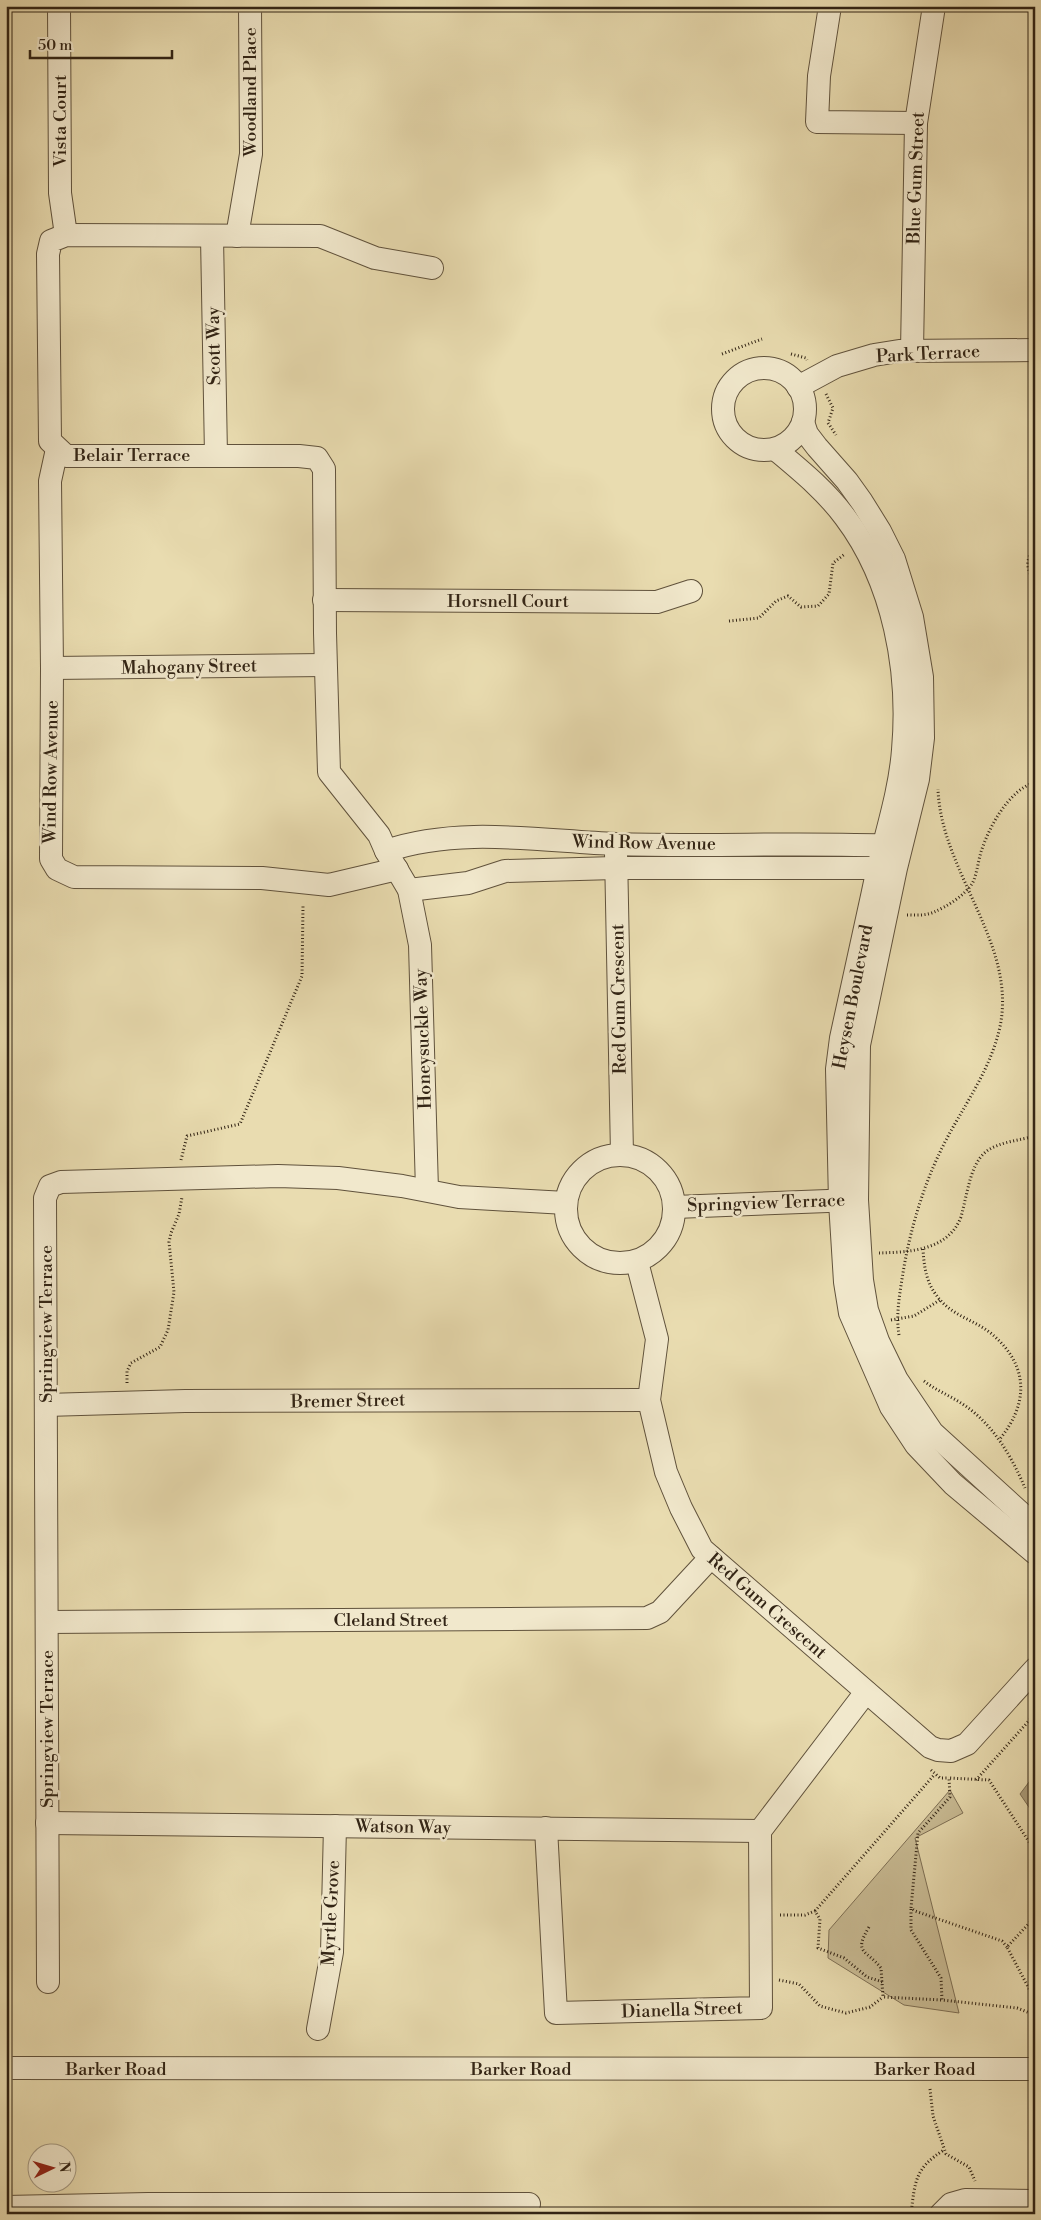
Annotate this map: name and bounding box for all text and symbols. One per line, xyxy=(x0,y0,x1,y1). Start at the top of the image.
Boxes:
street label: Woodland Place xyxy=(239,27,262,158)
scale bar xyxy=(30,28,172,60)
text: 50 m xyxy=(38,36,72,55)
street label: Vista Court xyxy=(49,74,72,168)
street label: Blue Gum Street xyxy=(902,111,930,246)
street label: Scott Way xyxy=(202,306,226,386)
street label: Park Terrace xyxy=(875,340,981,368)
street label: Belair Terrace xyxy=(73,444,190,467)
street label: Horsnell Court xyxy=(447,590,570,613)
street label: Mahogany Street xyxy=(121,654,258,680)
street label: Wind Row Avenue xyxy=(38,700,64,845)
street label: Wind Row Avenue xyxy=(571,830,716,856)
street label: Heysen Boulevard xyxy=(828,922,878,1071)
street label: Red Gum Crescent xyxy=(606,923,632,1074)
street label: Honeysuckle Way xyxy=(409,968,437,1110)
street label: Springview Terrace xyxy=(687,1189,845,1217)
street label: Springview Terrace xyxy=(35,1245,58,1403)
street label: Bremer Street xyxy=(290,1388,406,1414)
street label: Red Gum Crescent xyxy=(703,1548,832,1664)
street label: Cleland Street xyxy=(334,1609,449,1632)
street label: Springview Terrace xyxy=(36,1650,59,1808)
street label: Watson Way xyxy=(354,1815,451,1839)
street label: Myrtle Grove xyxy=(317,1859,345,1967)
street label: Dianella Street xyxy=(621,1996,744,2024)
street label: Barker Road xyxy=(65,2058,167,2081)
street label: Barker Road xyxy=(470,2058,572,2081)
street label: Barker Road xyxy=(874,2058,976,2081)
north arrow xyxy=(28,2142,78,2192)
text: N xyxy=(55,2161,73,2173)

